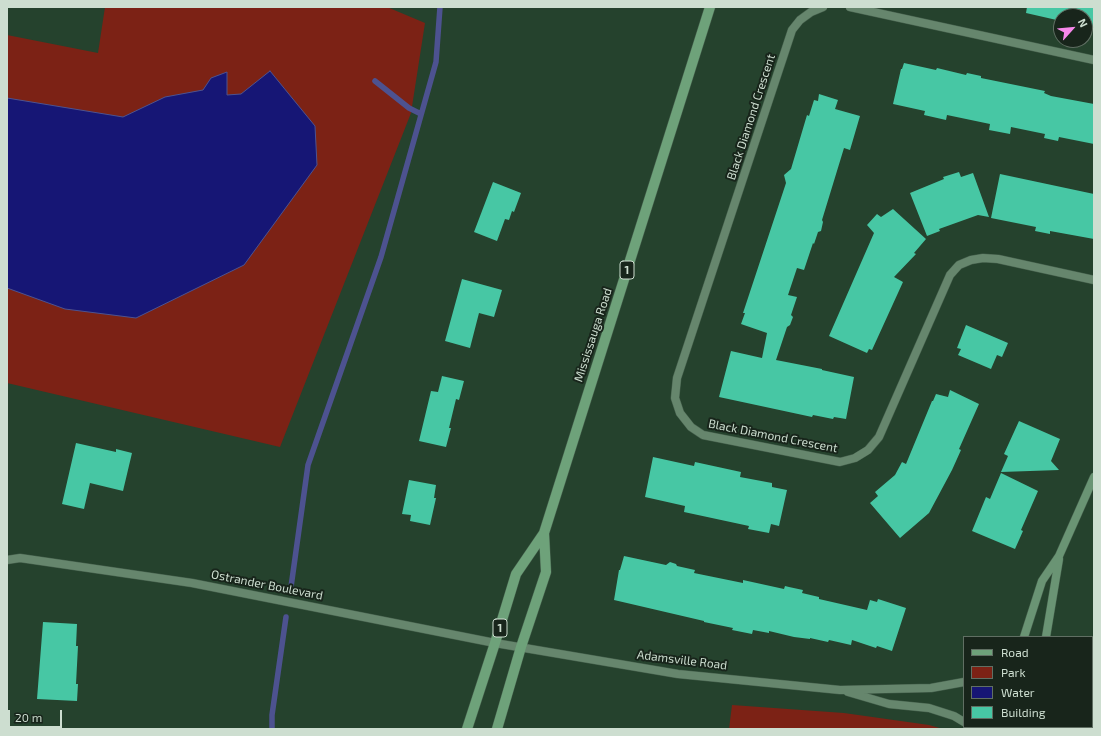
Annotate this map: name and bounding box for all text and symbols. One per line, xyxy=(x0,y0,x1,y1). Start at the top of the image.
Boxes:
north arrow xyxy=(1053,8,1093,48)
text: N xyxy=(1076,16,1091,29)
street label: Black Diamond Crescent xyxy=(724,52,778,182)
road number: 1 xyxy=(620,261,634,279)
street label: Mississauga Road xyxy=(571,286,615,384)
street label: Black Diamond Crescent xyxy=(707,416,839,456)
street label: Ostrander Boulevard xyxy=(210,567,324,603)
road number: 1 xyxy=(493,619,507,637)
legend xyxy=(963,636,1093,728)
text: Road xyxy=(1001,645,1029,659)
street label: Adamsville Road xyxy=(636,647,728,673)
text: Park xyxy=(1001,665,1026,679)
text: Water xyxy=(1001,685,1035,699)
scale bar xyxy=(10,702,64,728)
text: Building xyxy=(1001,705,1045,719)
text: 20 m xyxy=(15,710,42,724)

